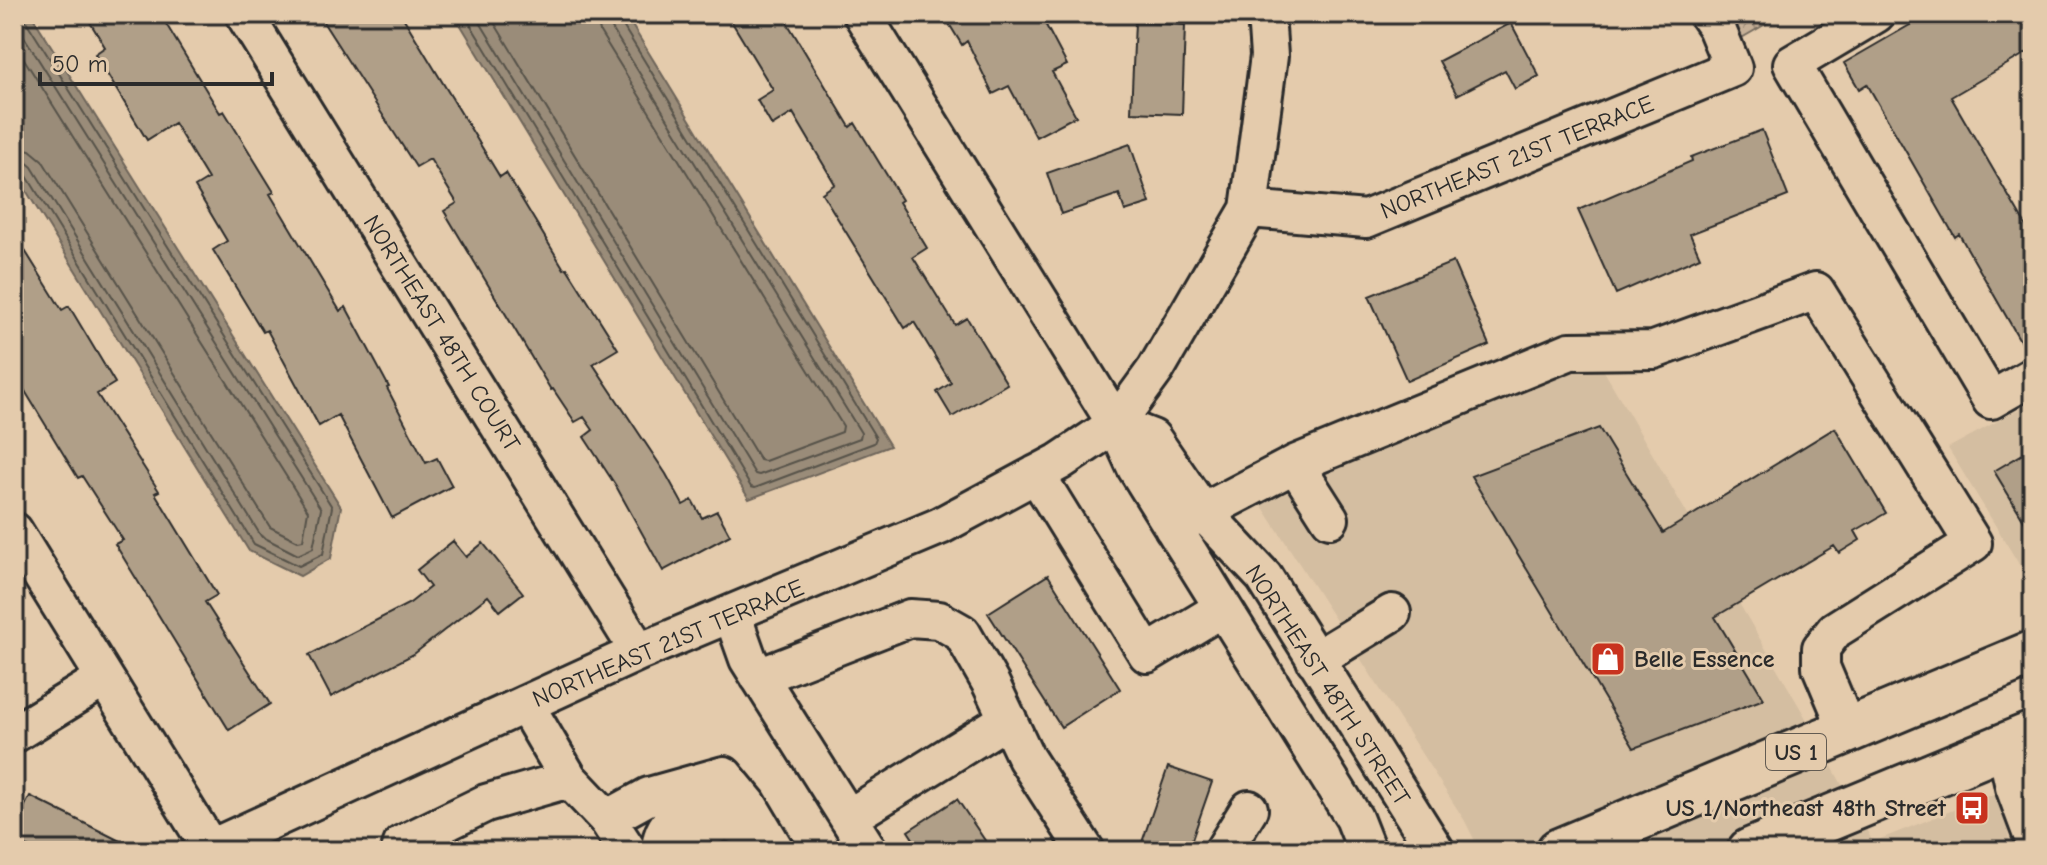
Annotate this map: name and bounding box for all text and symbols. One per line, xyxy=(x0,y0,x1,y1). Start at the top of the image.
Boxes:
scale bar xyxy=(40,36,272,86)
text: 50 m xyxy=(52,50,108,78)
street label: NORTHEAST 21ST TERRACE xyxy=(1376,89,1658,225)
street label: NORTHEAST 48TH COURT xyxy=(358,210,526,457)
street label: NORTHEAST 48TH STREET xyxy=(1240,560,1417,811)
street label: NORTHEAST 21ST TERRACE xyxy=(528,573,808,713)
shop icon: Belle Essence xyxy=(1589,640,1627,678)
place label: Belle Essence xyxy=(1634,645,1775,673)
road number: US 1 xyxy=(1766,734,1826,770)
bus stop icon: US 1/Northeast 48th Street xyxy=(1953,789,1991,827)
place label: US 1/Northeast 48th Street xyxy=(1665,794,1947,822)

